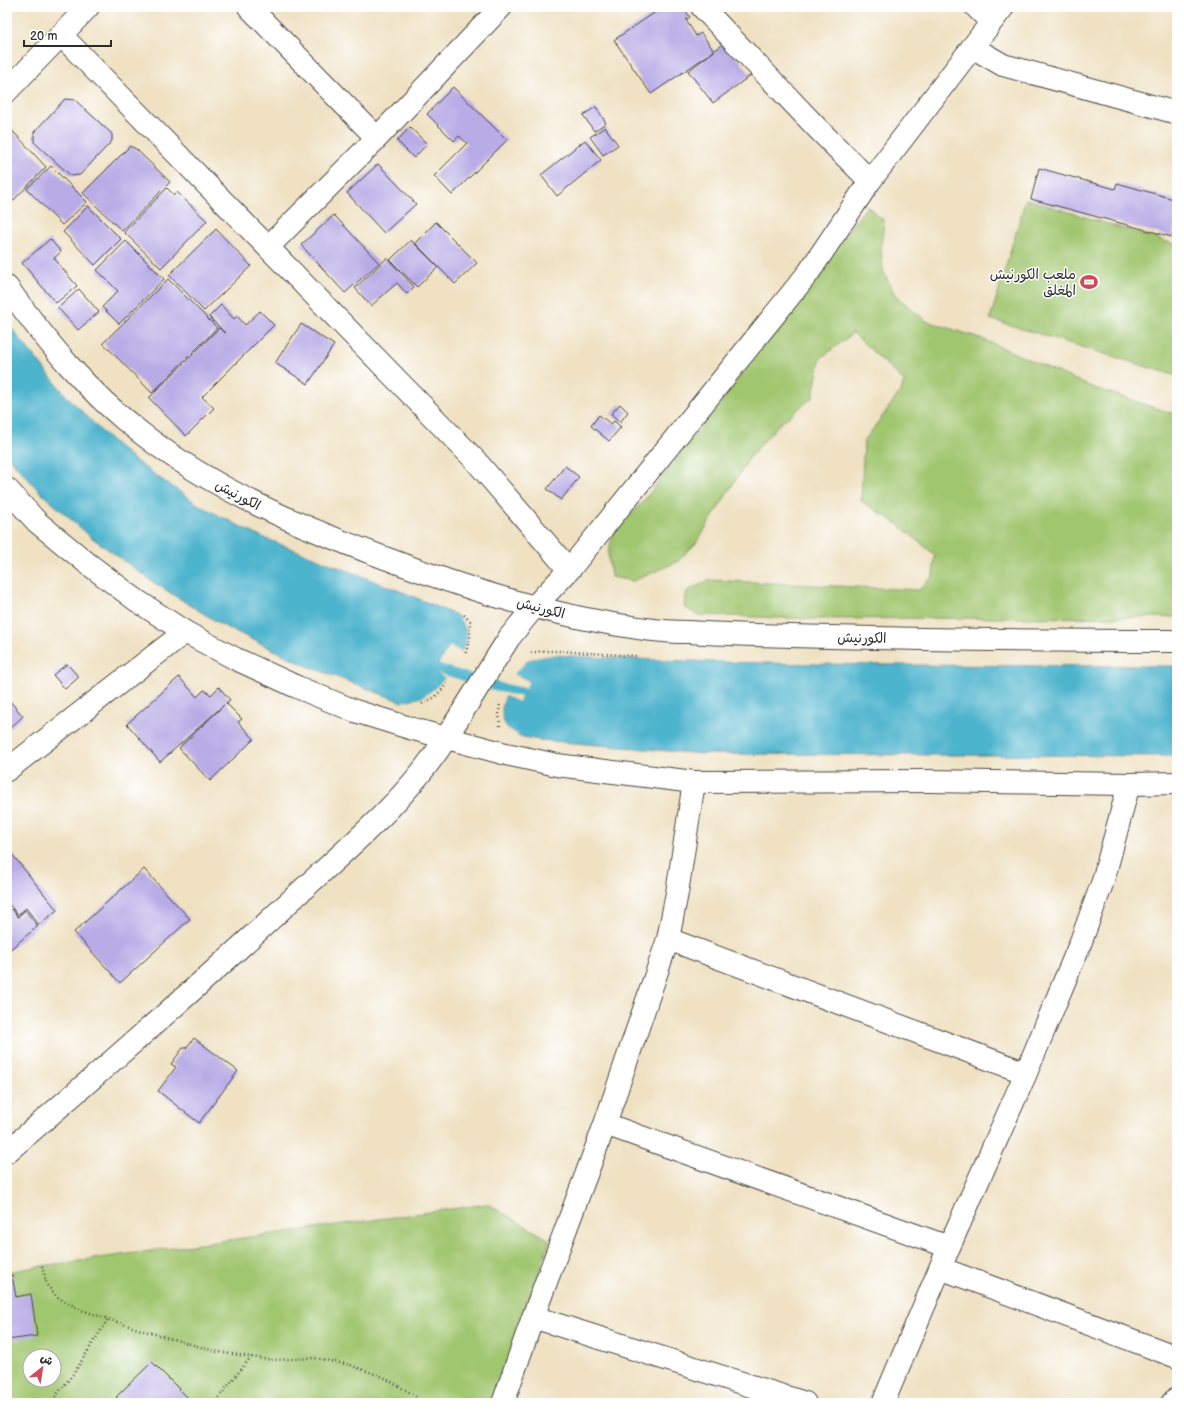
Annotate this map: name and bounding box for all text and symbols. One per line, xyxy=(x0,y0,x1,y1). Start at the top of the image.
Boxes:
scale bar xyxy=(24,22,111,48)
text: 20 m xyxy=(30,29,57,44)
place label: ملعب الكورنيش المغلق xyxy=(990,266,1076,299)
sports icon: ملعب الكورنيش المغلق xyxy=(1079,272,1099,292)
street label: الكورنيش xyxy=(212,476,264,514)
street label: الكورنيش xyxy=(515,593,567,623)
street label: الكورنيش xyxy=(837,629,887,647)
north arrow xyxy=(22,1348,62,1388)
text: ش xyxy=(38,1351,55,1368)

